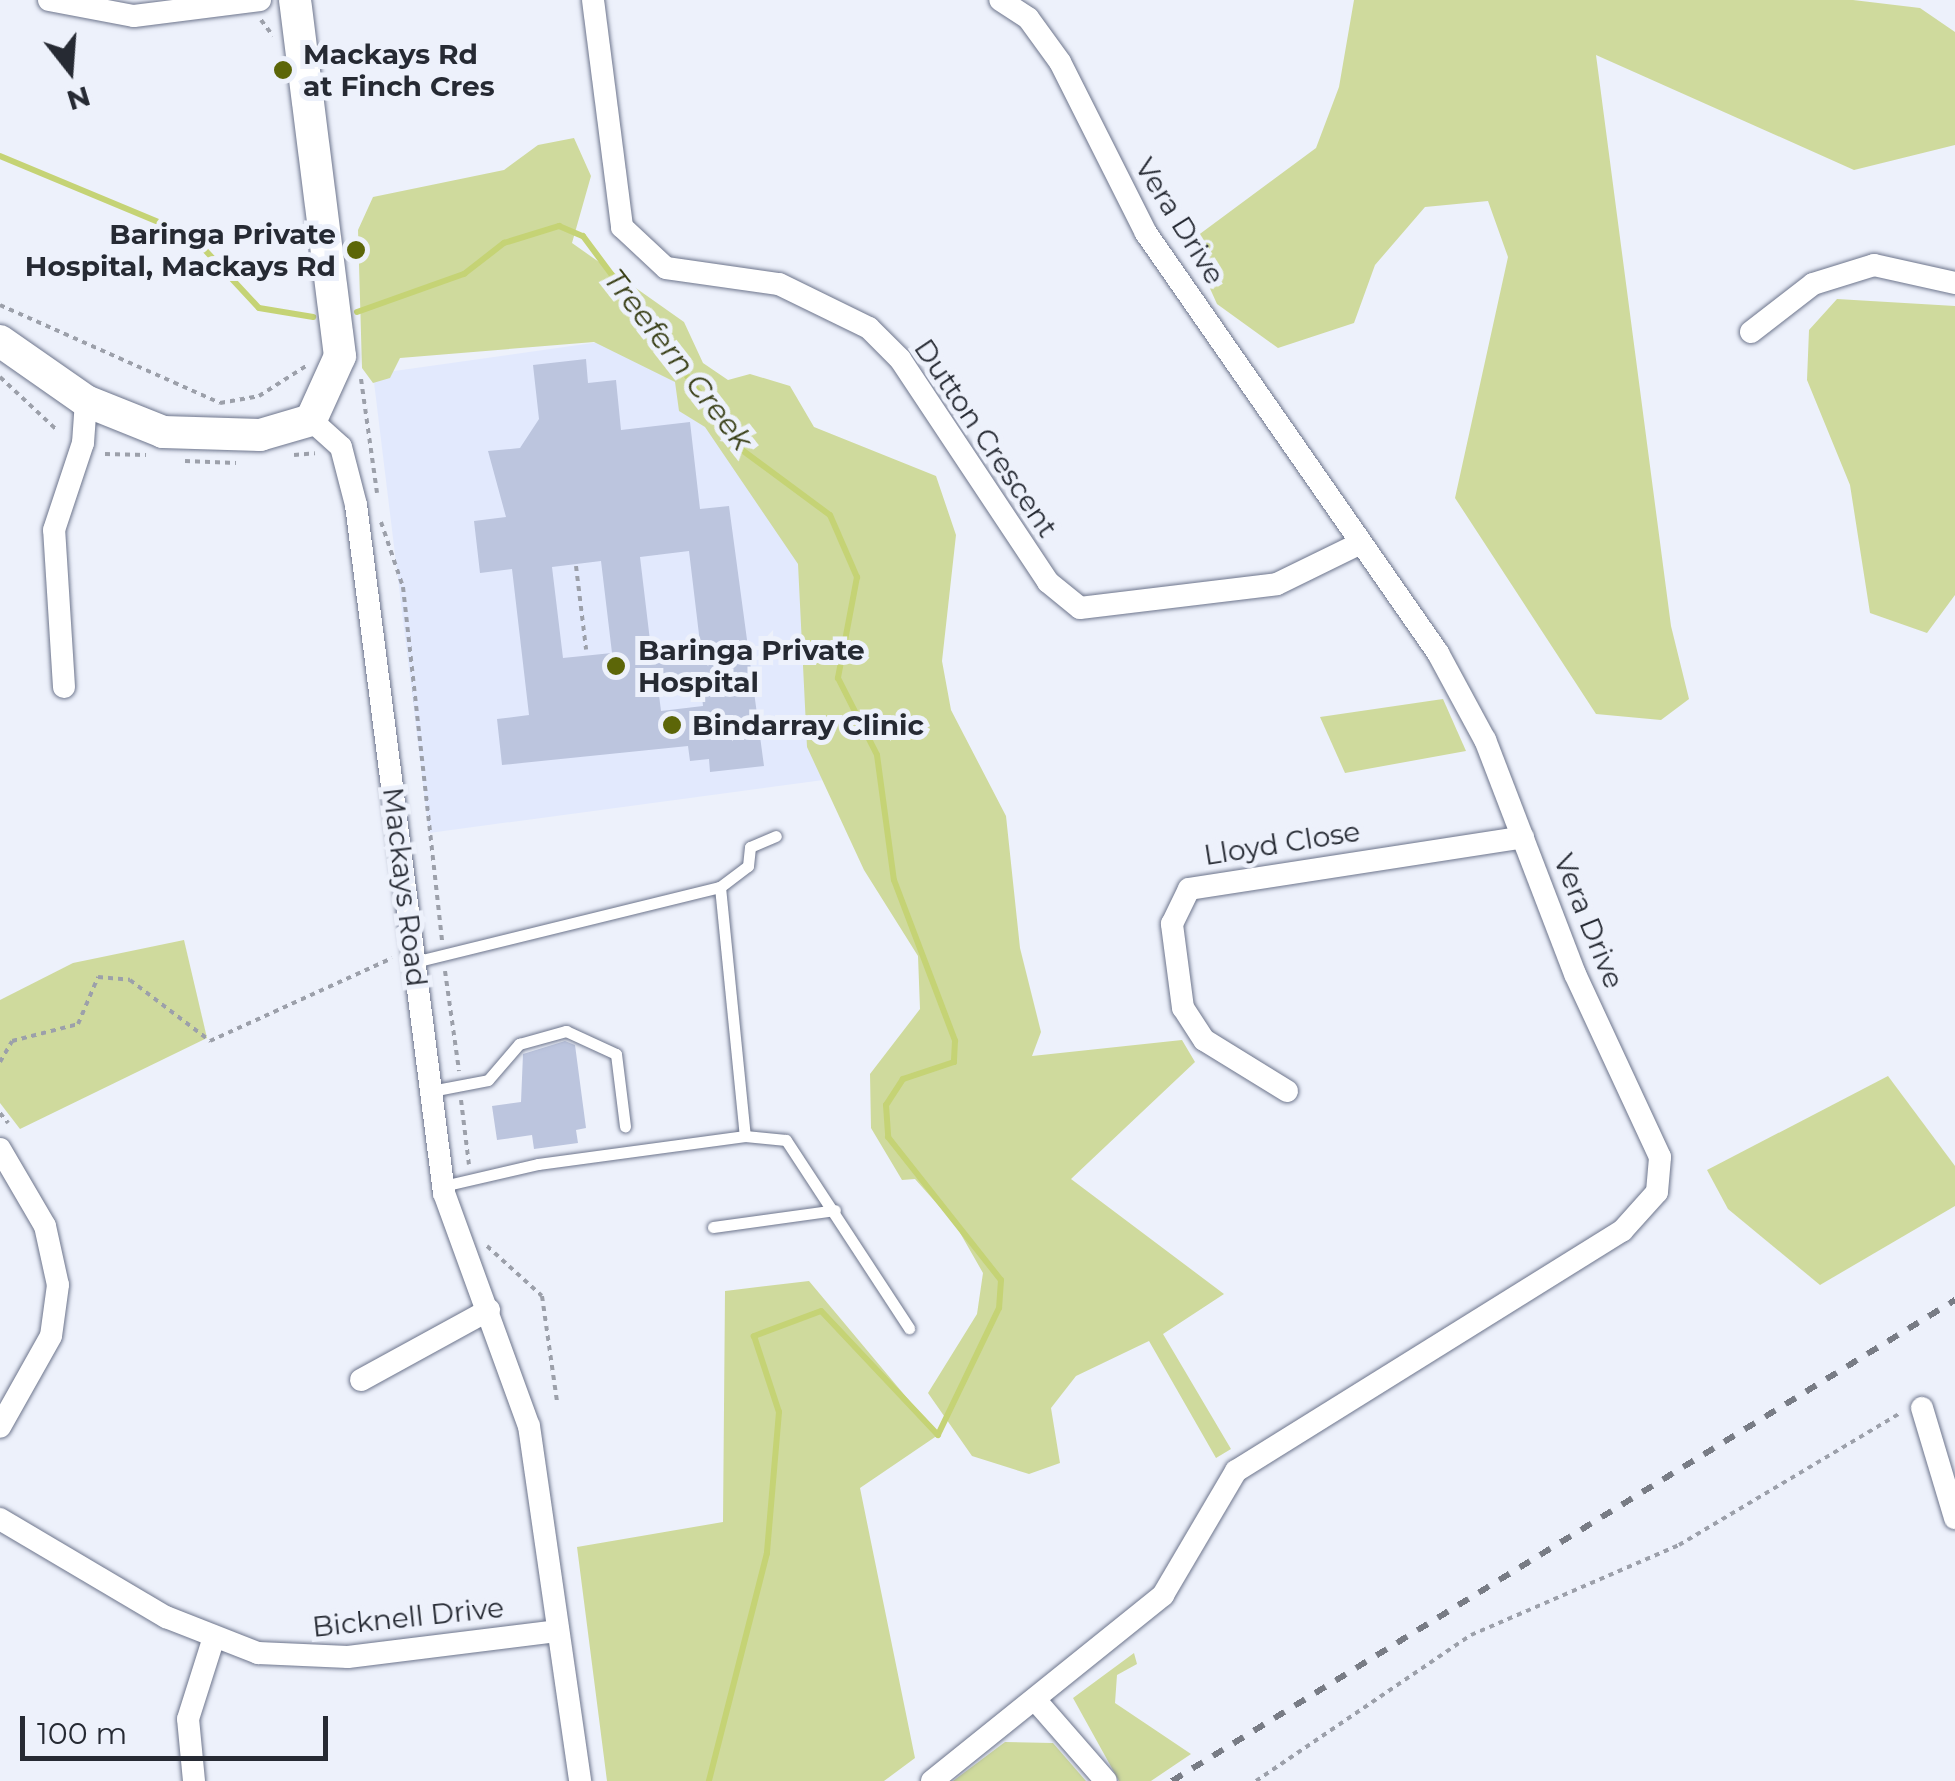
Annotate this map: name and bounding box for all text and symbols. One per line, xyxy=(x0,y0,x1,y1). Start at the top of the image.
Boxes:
north arrow xyxy=(20,20,120,120)
place label: Mackays Rd at Finch Cres xyxy=(303,37,495,103)
marker: Mackays Rd at Finch Cres xyxy=(272,59,294,81)
text: N xyxy=(63,79,95,118)
street label: Vera Drive xyxy=(1128,152,1232,290)
place label: Baringa Private Hospital, Mackays Rd xyxy=(25,217,336,283)
marker: Baringa Private Hospital, Mackays Rd xyxy=(345,239,367,261)
water label: Treefern Creek xyxy=(596,262,760,458)
street label: Dutton Crescent xyxy=(907,333,1065,543)
place label: Baringa Private Hospital xyxy=(638,633,865,699)
marker: Baringa Private Hospital xyxy=(603,653,629,679)
place label: Bindarray Clinic xyxy=(692,708,924,742)
marker: Bindarray Clinic xyxy=(661,714,683,736)
street label: Mackays Road xyxy=(376,785,434,989)
street label: Lloyd Close xyxy=(1201,814,1363,872)
street label: Vera Drive xyxy=(1547,849,1631,993)
street label: Bicknell Drive xyxy=(311,1590,505,1644)
scale bar xyxy=(25,1696,332,1758)
text: 100 m xyxy=(37,1715,127,1752)

